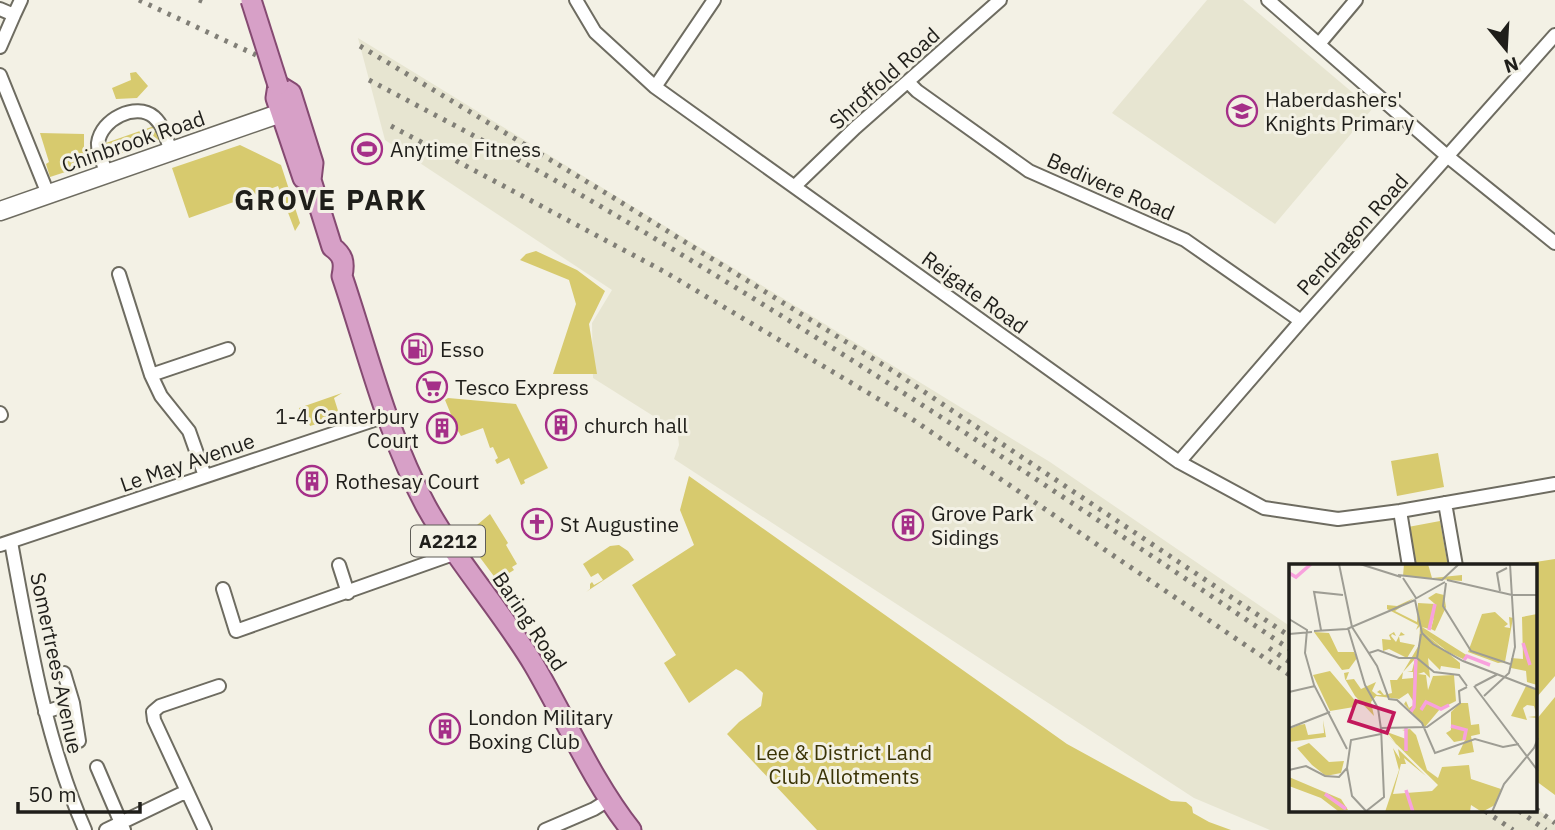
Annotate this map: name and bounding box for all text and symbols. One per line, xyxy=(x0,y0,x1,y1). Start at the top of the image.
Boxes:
north arrow xyxy=(1471,14,1541,84)
street label: Shroffold Road xyxy=(823,21,945,135)
text: N xyxy=(1501,52,1522,79)
place label: Haberdashers' Knights Primary xyxy=(1265,85,1415,137)
school or university icon: Haberdashers' Knights Primary xyxy=(1225,94,1259,128)
street label: Chinbrook Road xyxy=(58,103,208,179)
sports icon: Anytime Fitness xyxy=(350,132,384,166)
place label: Anytime Fitness xyxy=(390,135,541,163)
street label: Bedivere Road xyxy=(1043,145,1179,227)
street label: Pendragon Road xyxy=(1290,167,1414,301)
district label: GROVE PARK xyxy=(234,181,428,218)
street label: Reigate Road xyxy=(917,244,1033,340)
fuel station icon: Esso xyxy=(400,332,434,366)
place label: Esso xyxy=(440,335,484,363)
supermarket icon: Tesco Express xyxy=(415,370,449,404)
place label: Tesco Express xyxy=(455,373,589,401)
place label: 1-4 Canterbury Court xyxy=(275,402,420,454)
building icon: church hall xyxy=(544,408,578,442)
building icon: 1-4 Canterbury Court xyxy=(425,411,459,445)
place label: church hall xyxy=(584,411,688,439)
street label: Le May Avenue xyxy=(116,426,258,498)
building icon: Rothesay Court xyxy=(295,464,329,498)
place label: Rothesay Court xyxy=(335,467,479,495)
place label: Grove Park Sidings xyxy=(931,499,1034,551)
church icon: St Augustine xyxy=(520,507,554,541)
building icon: Grove Park Sidings xyxy=(891,508,925,542)
place label: St Augustine xyxy=(560,510,679,538)
road number: A2212 xyxy=(411,526,485,556)
inset map xyxy=(1289,564,1538,812)
street label: Baring Road xyxy=(486,566,574,676)
street label: Somertrees Avenue xyxy=(24,570,90,756)
place label: London Military Boxing Club xyxy=(468,703,614,755)
building icon: London Military Boxing Club xyxy=(428,712,462,746)
park label: Lee & District Land Club Allotments xyxy=(756,738,932,790)
scale bar xyxy=(18,770,140,814)
text: 50 m xyxy=(28,780,77,808)

